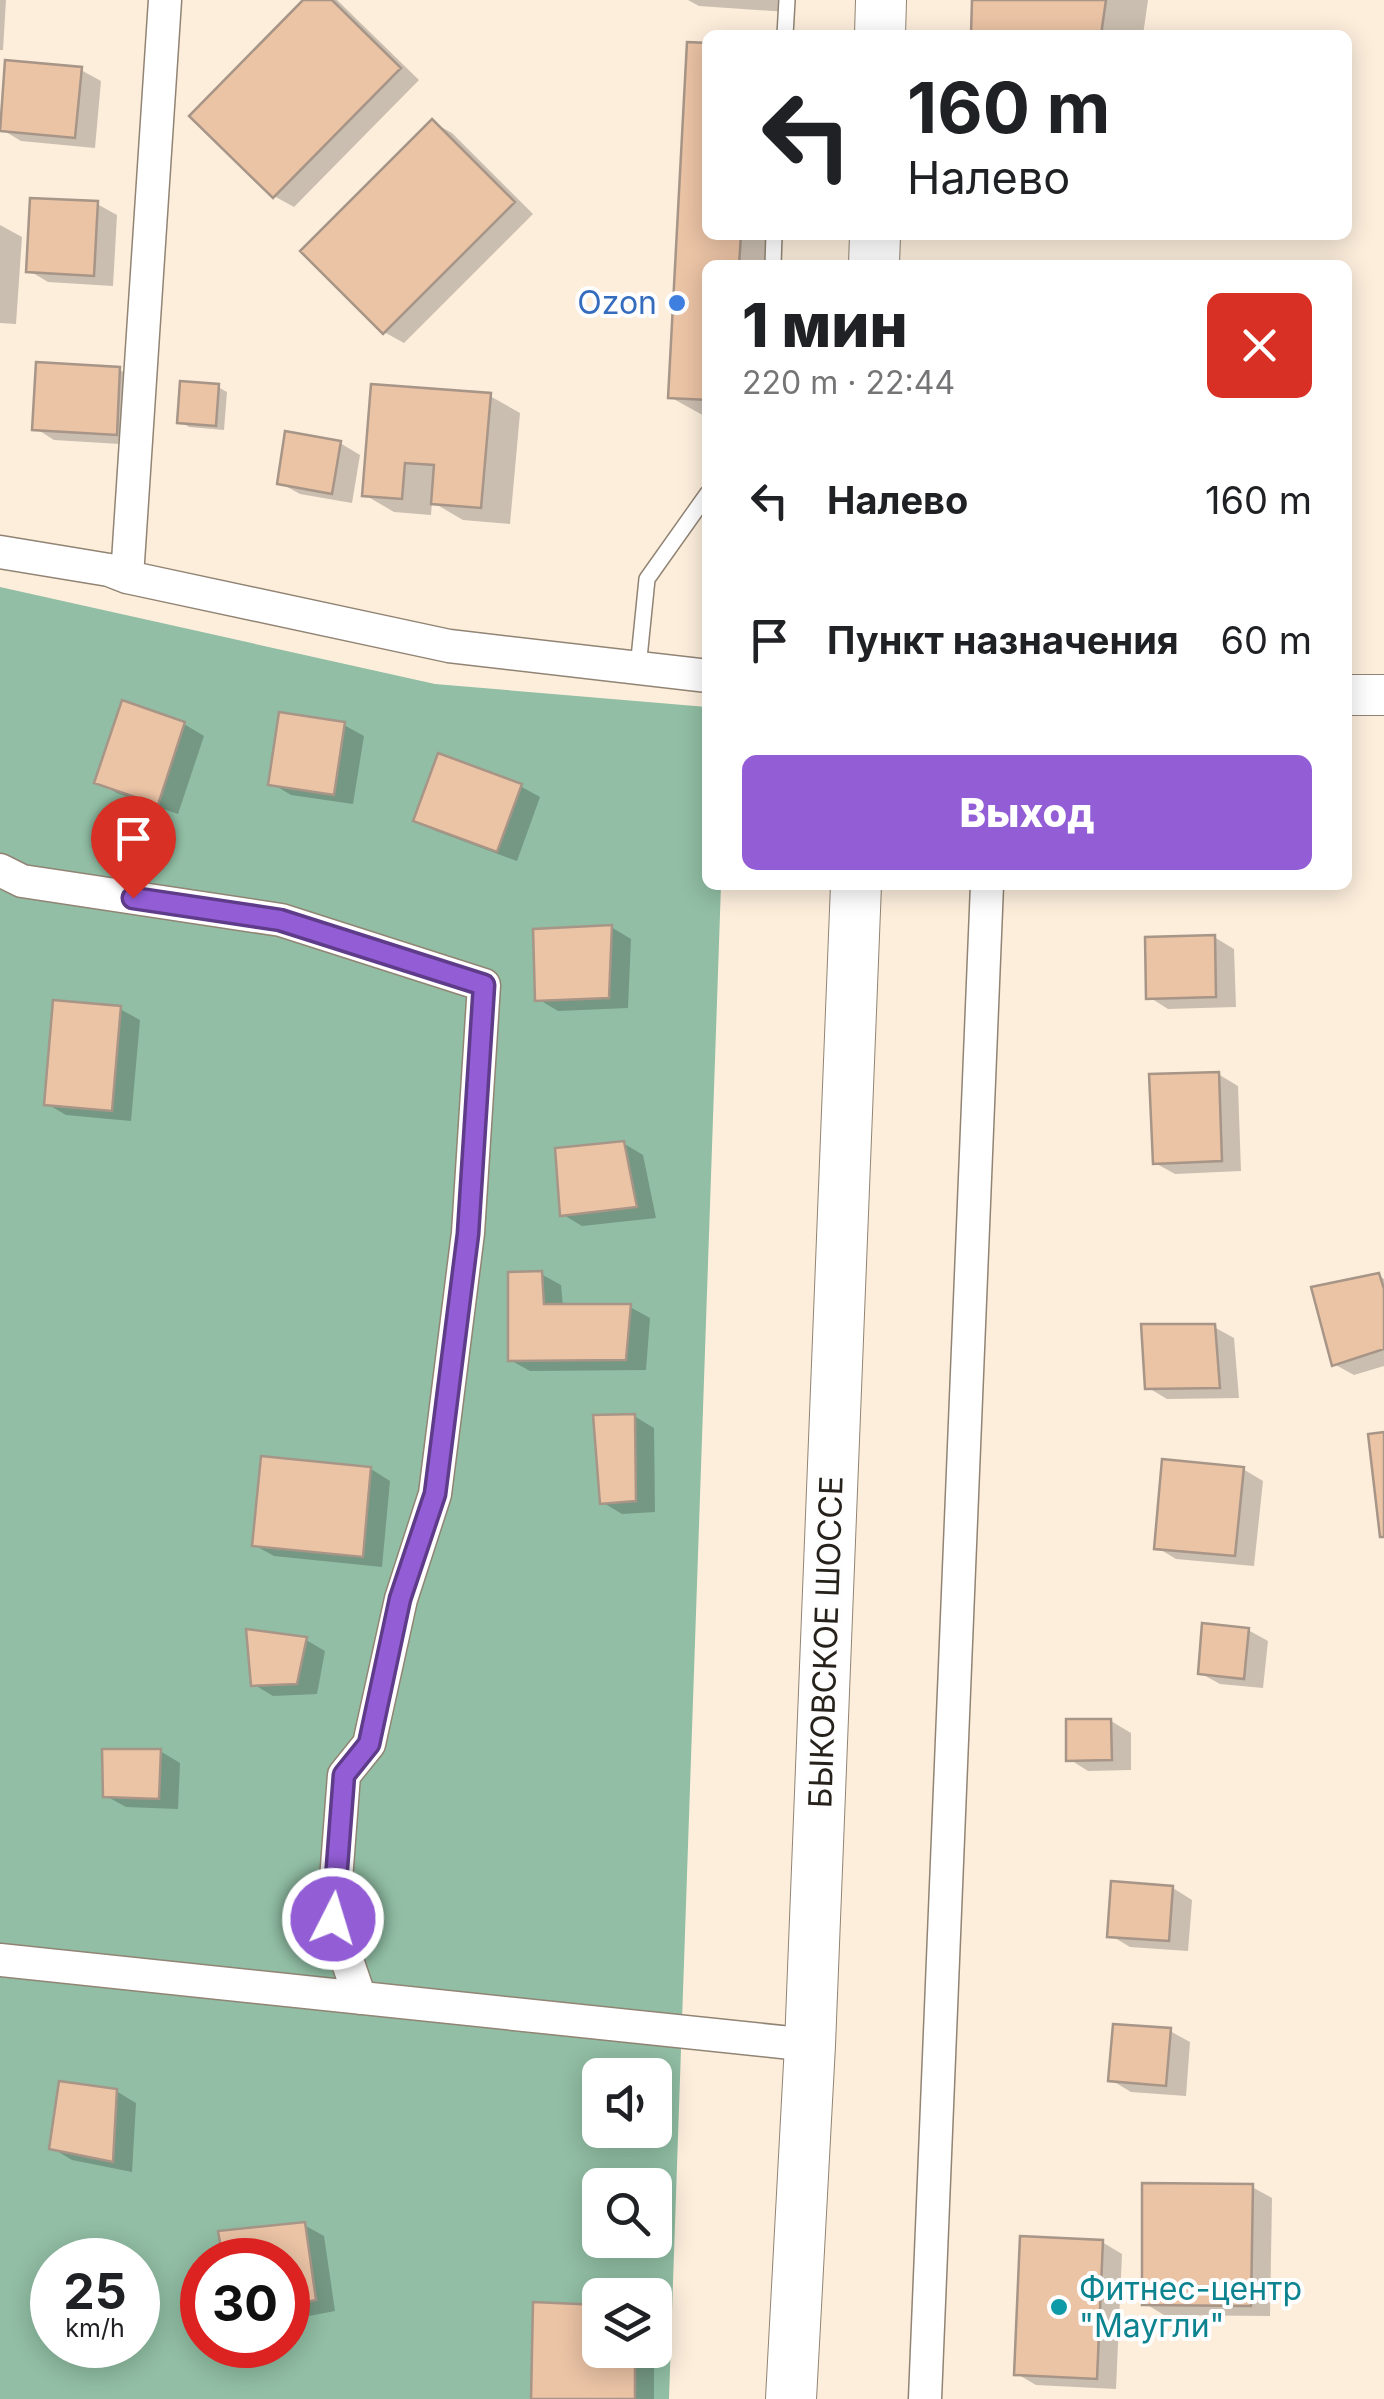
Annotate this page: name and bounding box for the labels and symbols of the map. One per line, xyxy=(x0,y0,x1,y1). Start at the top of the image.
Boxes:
place label: Ozon xyxy=(577,283,657,322)
marker: Ozon xyxy=(666,292,688,314)
pin xyxy=(91,796,176,899)
street label: БЫКОВСКОЕ ШОССЕ xyxy=(800,1475,851,1809)
position arrow xyxy=(281,1867,385,1971)
speed limit sign: 30 xyxy=(180,2238,310,2368)
place label: Фитнес-центр "Маугли" xyxy=(1079,2269,1302,2345)
marker: Фитнес-центр "Маугли" xyxy=(1048,2296,1070,2318)

